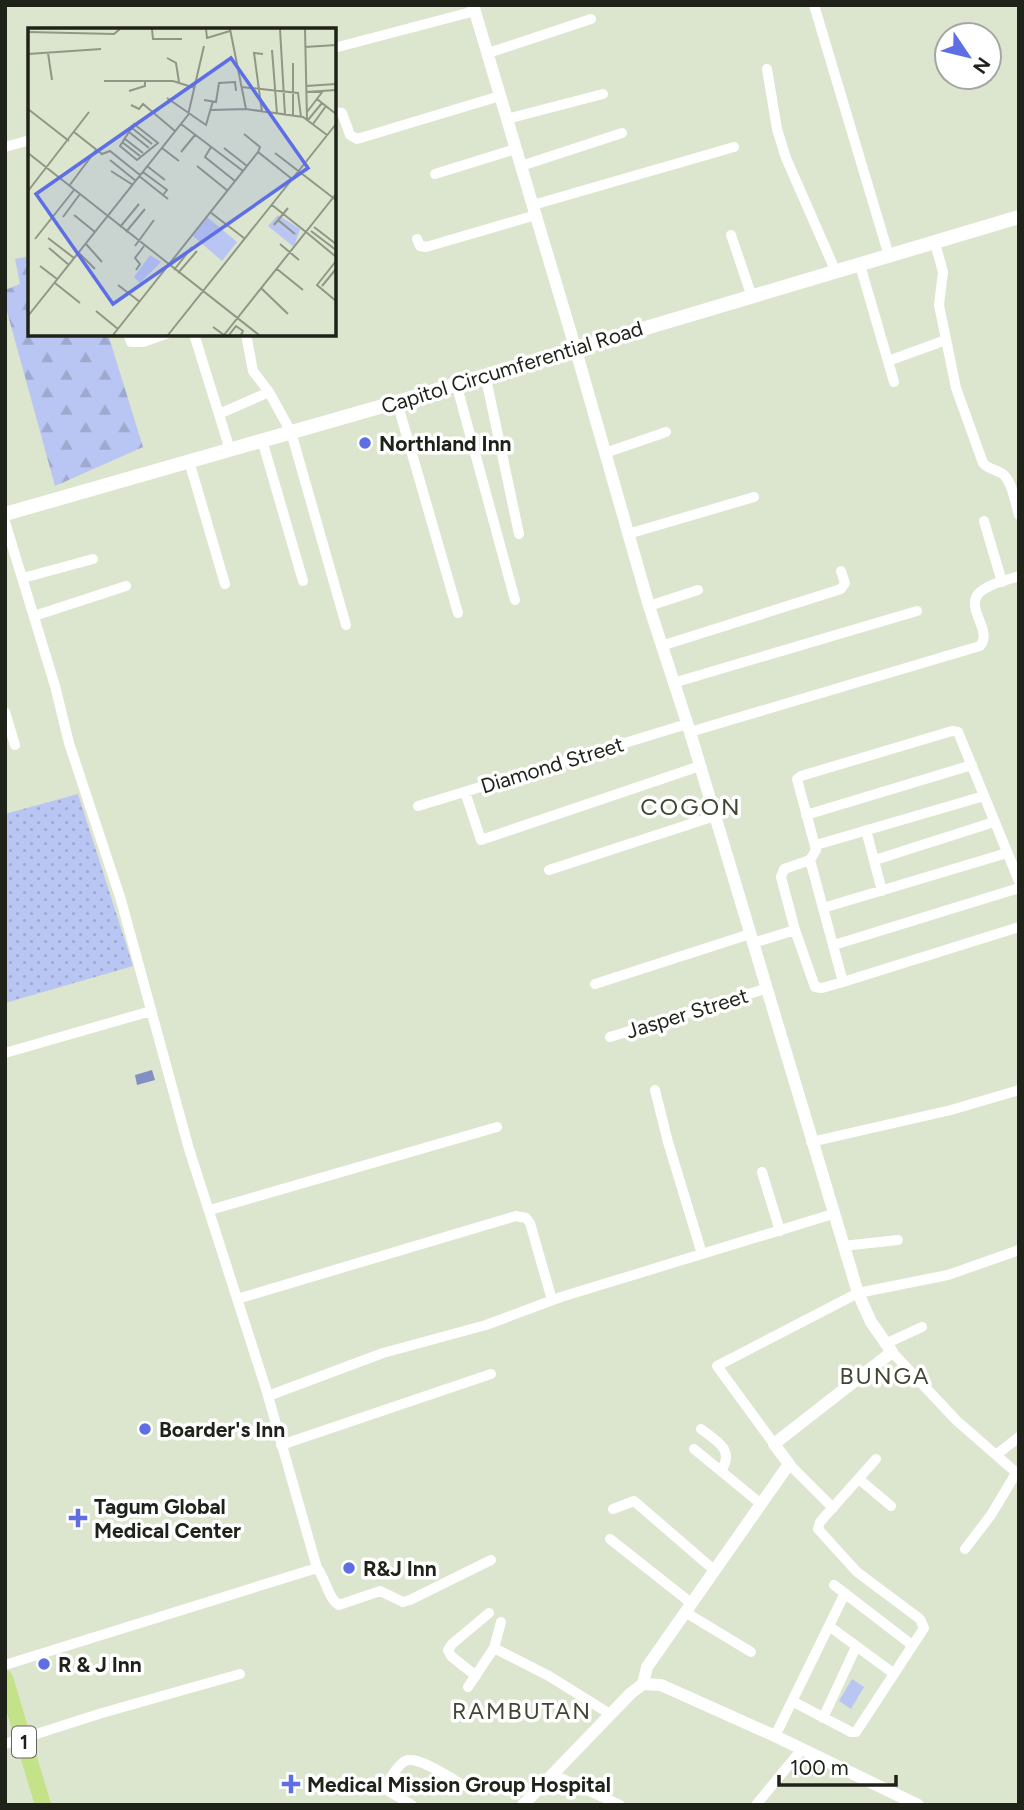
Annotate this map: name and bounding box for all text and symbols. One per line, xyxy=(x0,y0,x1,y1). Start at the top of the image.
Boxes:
north arrow xyxy=(933,21,1003,91)
inset map xyxy=(28,28,336,336)
text: N xyxy=(968,53,995,78)
street label: Capitol Circumferential Road xyxy=(378,315,646,419)
place label: Northland Inn xyxy=(379,431,512,456)
marker: Northland Inn xyxy=(357,435,373,451)
street label: Diamond Street xyxy=(478,731,627,799)
district label: COGON xyxy=(640,792,742,821)
street label: Jasper Street xyxy=(623,983,751,1043)
district label: BUNGA xyxy=(839,1362,931,1390)
place label: Boarder's Inn xyxy=(159,1417,285,1442)
marker: Boarder's Inn xyxy=(137,1421,153,1437)
place label: Tagum Global Medical Center xyxy=(94,1494,241,1543)
marker: Tagum Global Medical Center xyxy=(68,1508,88,1528)
place label: R&J Inn xyxy=(363,1556,437,1581)
marker: R&J Inn xyxy=(341,1560,357,1576)
place label: R & J Inn xyxy=(58,1652,142,1677)
marker: R & J Inn xyxy=(36,1656,52,1672)
district label: RAMBUTAN xyxy=(452,1697,592,1725)
road number: 1 xyxy=(12,1726,36,1758)
scale bar xyxy=(779,1744,896,1788)
text: 100 m xyxy=(790,1755,849,1780)
place label: Medical Mission Group Hospital xyxy=(307,1772,611,1797)
marker: Medical Mission Group Hospital xyxy=(281,1774,301,1794)

